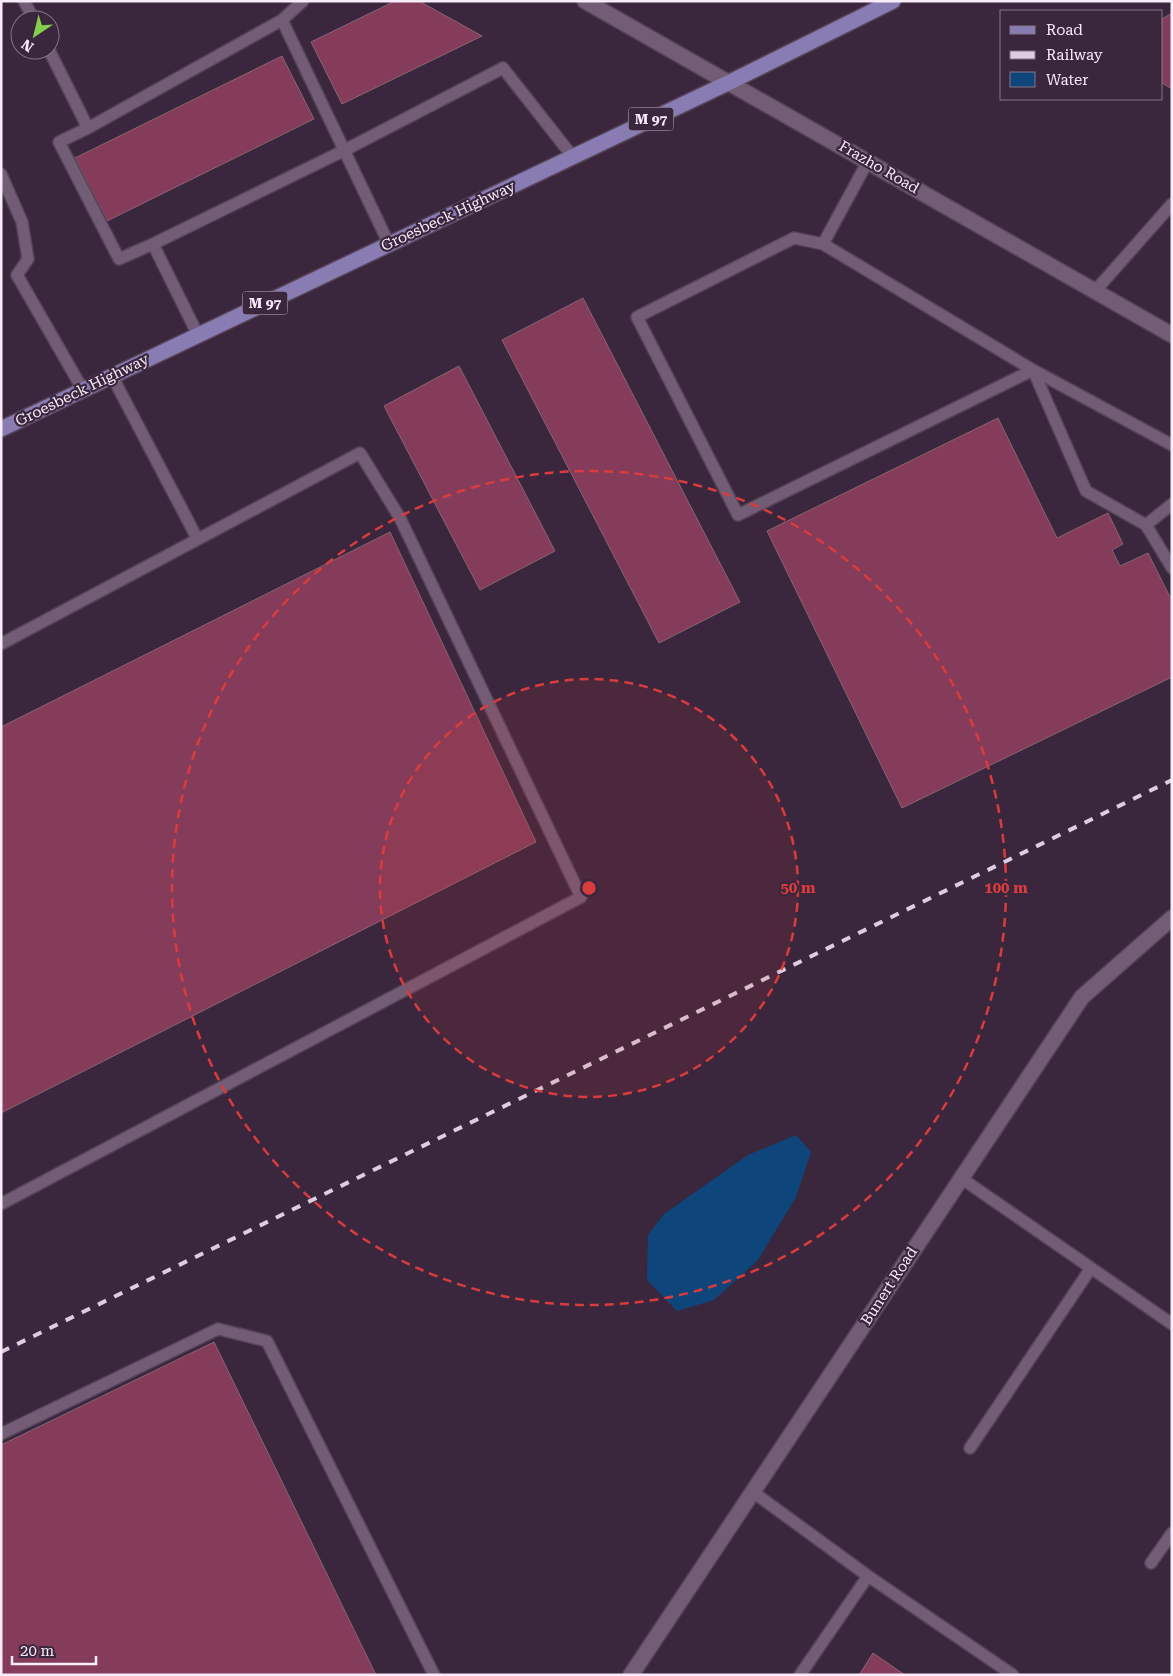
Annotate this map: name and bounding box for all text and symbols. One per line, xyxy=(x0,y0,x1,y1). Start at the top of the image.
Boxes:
north arrow xyxy=(10,10,60,60)
legend xyxy=(1000,10,1163,100)
text: Road xyxy=(1046,21,1083,39)
text: N xyxy=(18,36,37,55)
text: Railway xyxy=(1046,46,1103,64)
text: Water xyxy=(1046,71,1088,89)
road number: M 97 xyxy=(628,108,674,130)
street label: Frazho Road xyxy=(836,137,923,197)
street label: Groesbeck Highway xyxy=(378,177,518,255)
road number: M 97 xyxy=(242,292,288,314)
street label: Groesbeck Highway xyxy=(12,350,152,430)
centre of rings xyxy=(580,879,598,897)
text: 50 m xyxy=(780,879,816,897)
text: 100 m xyxy=(984,879,1028,897)
street label: Bunert Road xyxy=(857,1243,921,1329)
scale bar xyxy=(12,1634,96,1666)
text: 20 m xyxy=(20,1642,55,1660)

